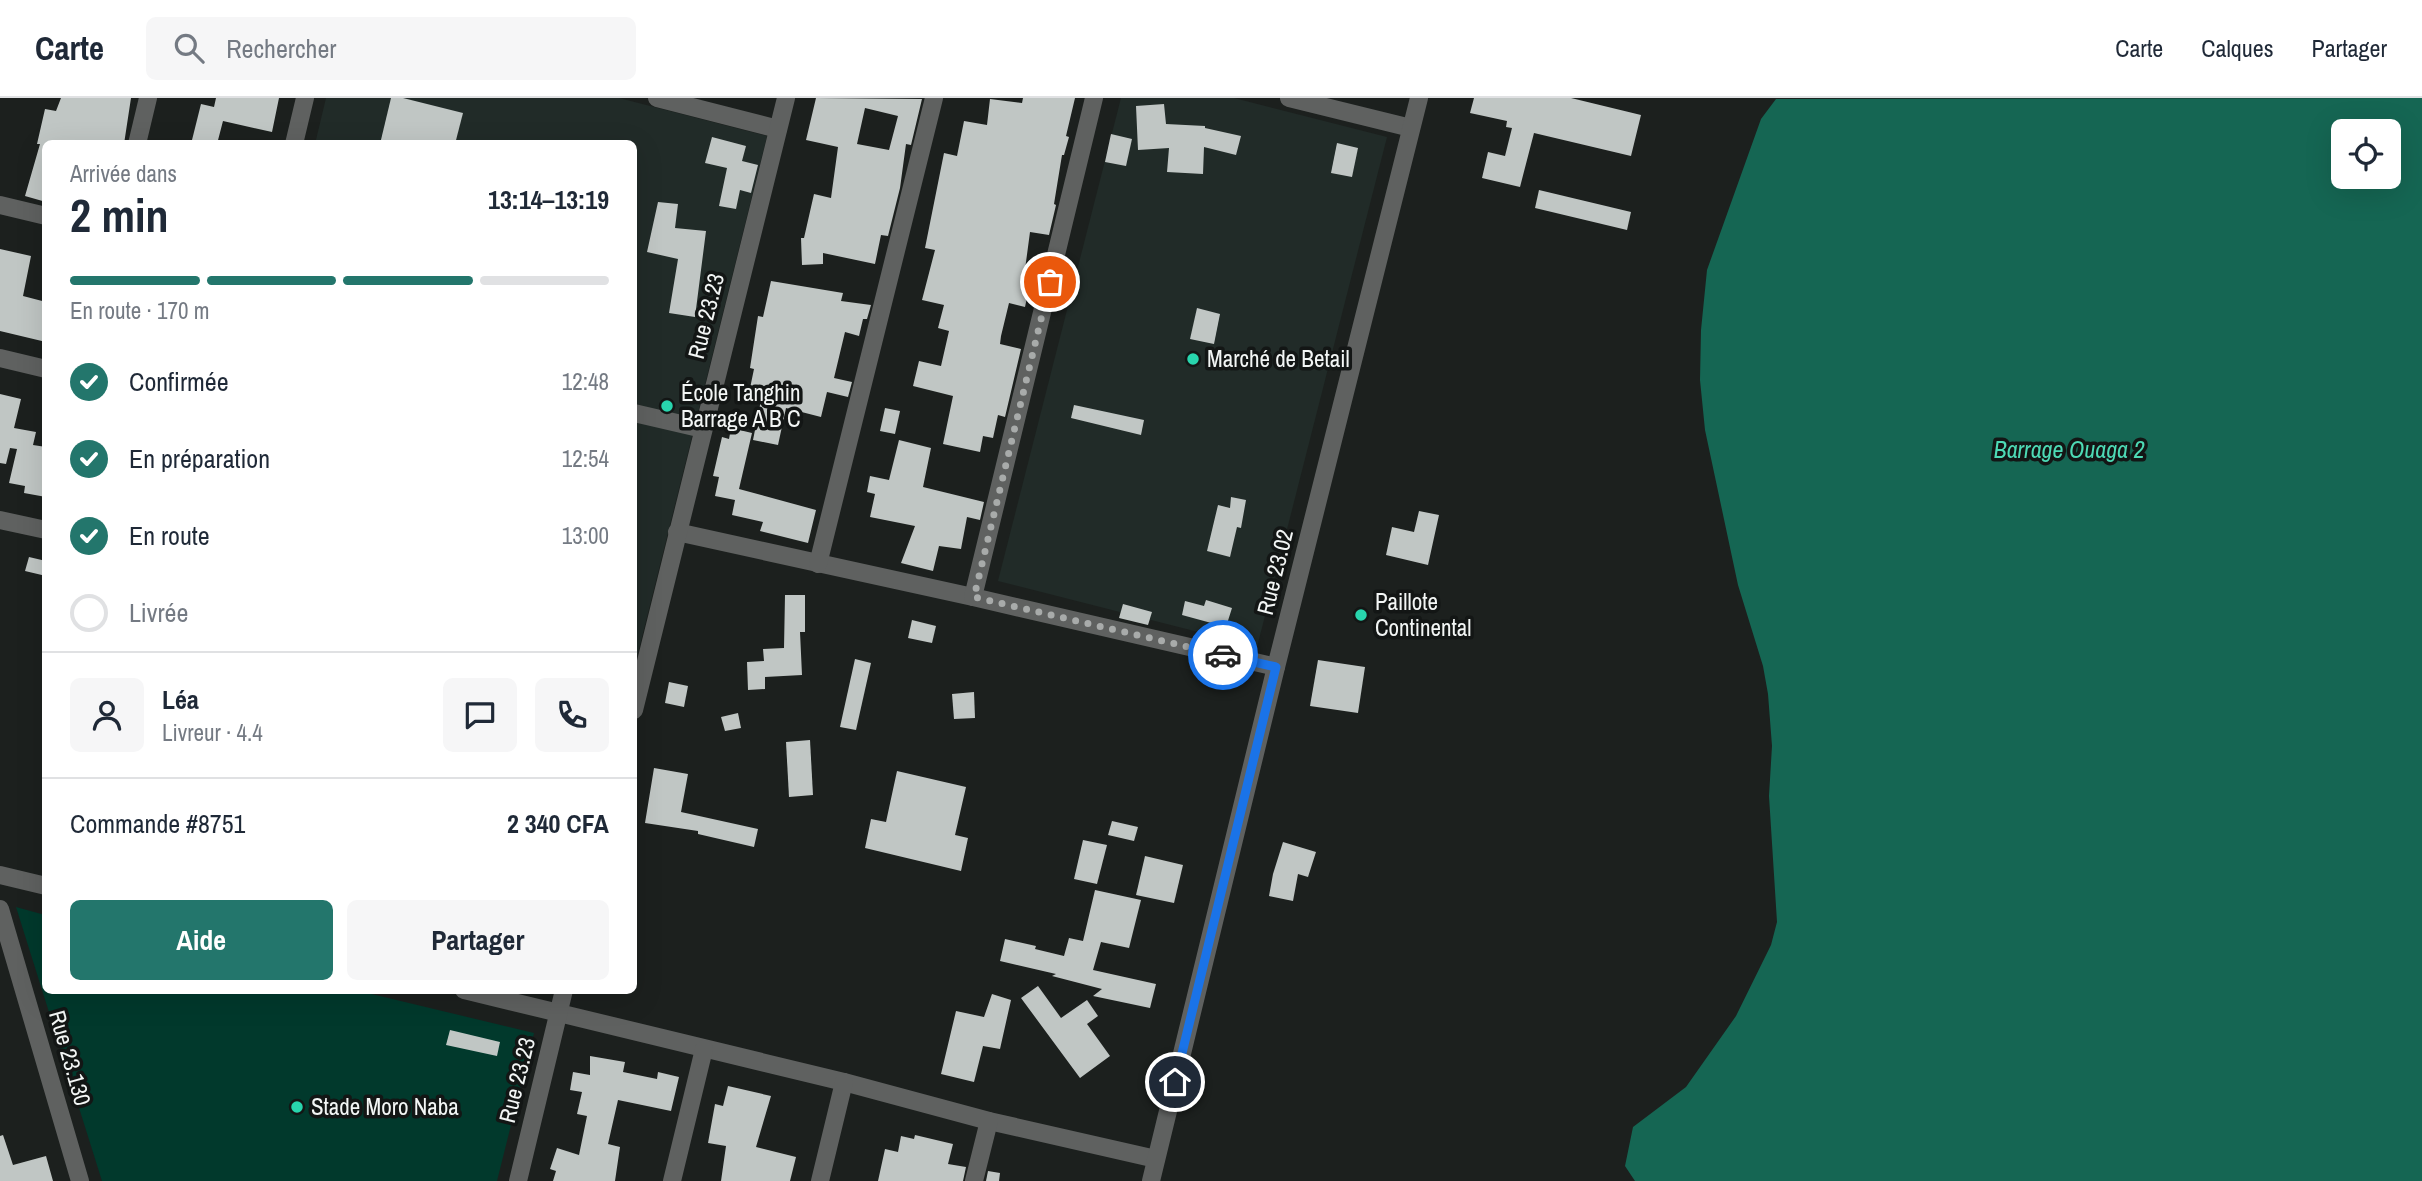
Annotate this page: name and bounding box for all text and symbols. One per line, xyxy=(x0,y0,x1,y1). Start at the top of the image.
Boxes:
search box xyxy=(146,17,636,80)
text: Carte xyxy=(35,26,104,70)
icon: search xyxy=(170,29,208,67)
text: Rechercher xyxy=(226,31,336,66)
text: Carte xyxy=(2115,32,2163,64)
text: Calques xyxy=(2201,32,2274,64)
text: Partager xyxy=(2312,32,2387,64)
map controls xyxy=(2331,119,2401,189)
button: locate xyxy=(2331,119,2401,189)
text: Arrivée dans xyxy=(70,158,177,189)
text: 13:14–13:19 xyxy=(488,182,609,217)
text: 2 min xyxy=(70,184,169,246)
pin xyxy=(1020,252,1080,312)
icon: bag xyxy=(1031,263,1069,301)
street label: Rue 23.23 xyxy=(680,270,731,362)
text: En route · 170 m xyxy=(70,295,209,326)
place label: Marché de Betail xyxy=(1207,343,1350,374)
marker: Marché de Betail xyxy=(1185,351,1201,367)
icon: check xyxy=(70,363,108,401)
text: Confirmée xyxy=(129,364,229,399)
text: 12:48 xyxy=(562,366,609,397)
place label: École Tanghin Barrage A B C xyxy=(681,377,801,434)
marker: École Tanghin Barrage A B C xyxy=(659,398,675,414)
water label: Barrage Ouaga 2 xyxy=(1994,433,2145,465)
icon: check xyxy=(70,440,108,478)
text: En préparation xyxy=(129,441,270,476)
text: 12:54 xyxy=(562,443,609,474)
icon: check xyxy=(70,517,108,555)
text: En route xyxy=(129,518,210,553)
text: 13:00 xyxy=(562,520,609,551)
street label: Rue 23.02 xyxy=(1249,526,1300,618)
place label: Paillote Continental xyxy=(1375,586,1471,643)
text: Livrée xyxy=(129,595,188,630)
marker: Paillote Continental xyxy=(1353,607,1369,623)
courier xyxy=(1188,620,1258,690)
icon: car xyxy=(1204,636,1242,674)
button: person xyxy=(70,678,144,752)
button: chat xyxy=(443,678,517,752)
button: phone xyxy=(535,678,609,752)
text: Léa xyxy=(162,682,199,717)
text: Livreur · 4.4 xyxy=(162,717,263,748)
text: Commande #8751 xyxy=(70,806,245,841)
text: 2 340 CFA xyxy=(507,806,609,841)
button: Aide xyxy=(70,900,333,980)
button: Partager xyxy=(347,900,609,980)
street label: Rue 23.130 xyxy=(42,1007,99,1109)
street label: Rue 23.23 xyxy=(491,1034,542,1126)
pin xyxy=(1145,1052,1205,1112)
icon: home xyxy=(1156,1063,1194,1101)
place label: Stade Moro Naba xyxy=(311,1091,459,1122)
marker: Stade Moro Naba xyxy=(289,1099,305,1115)

